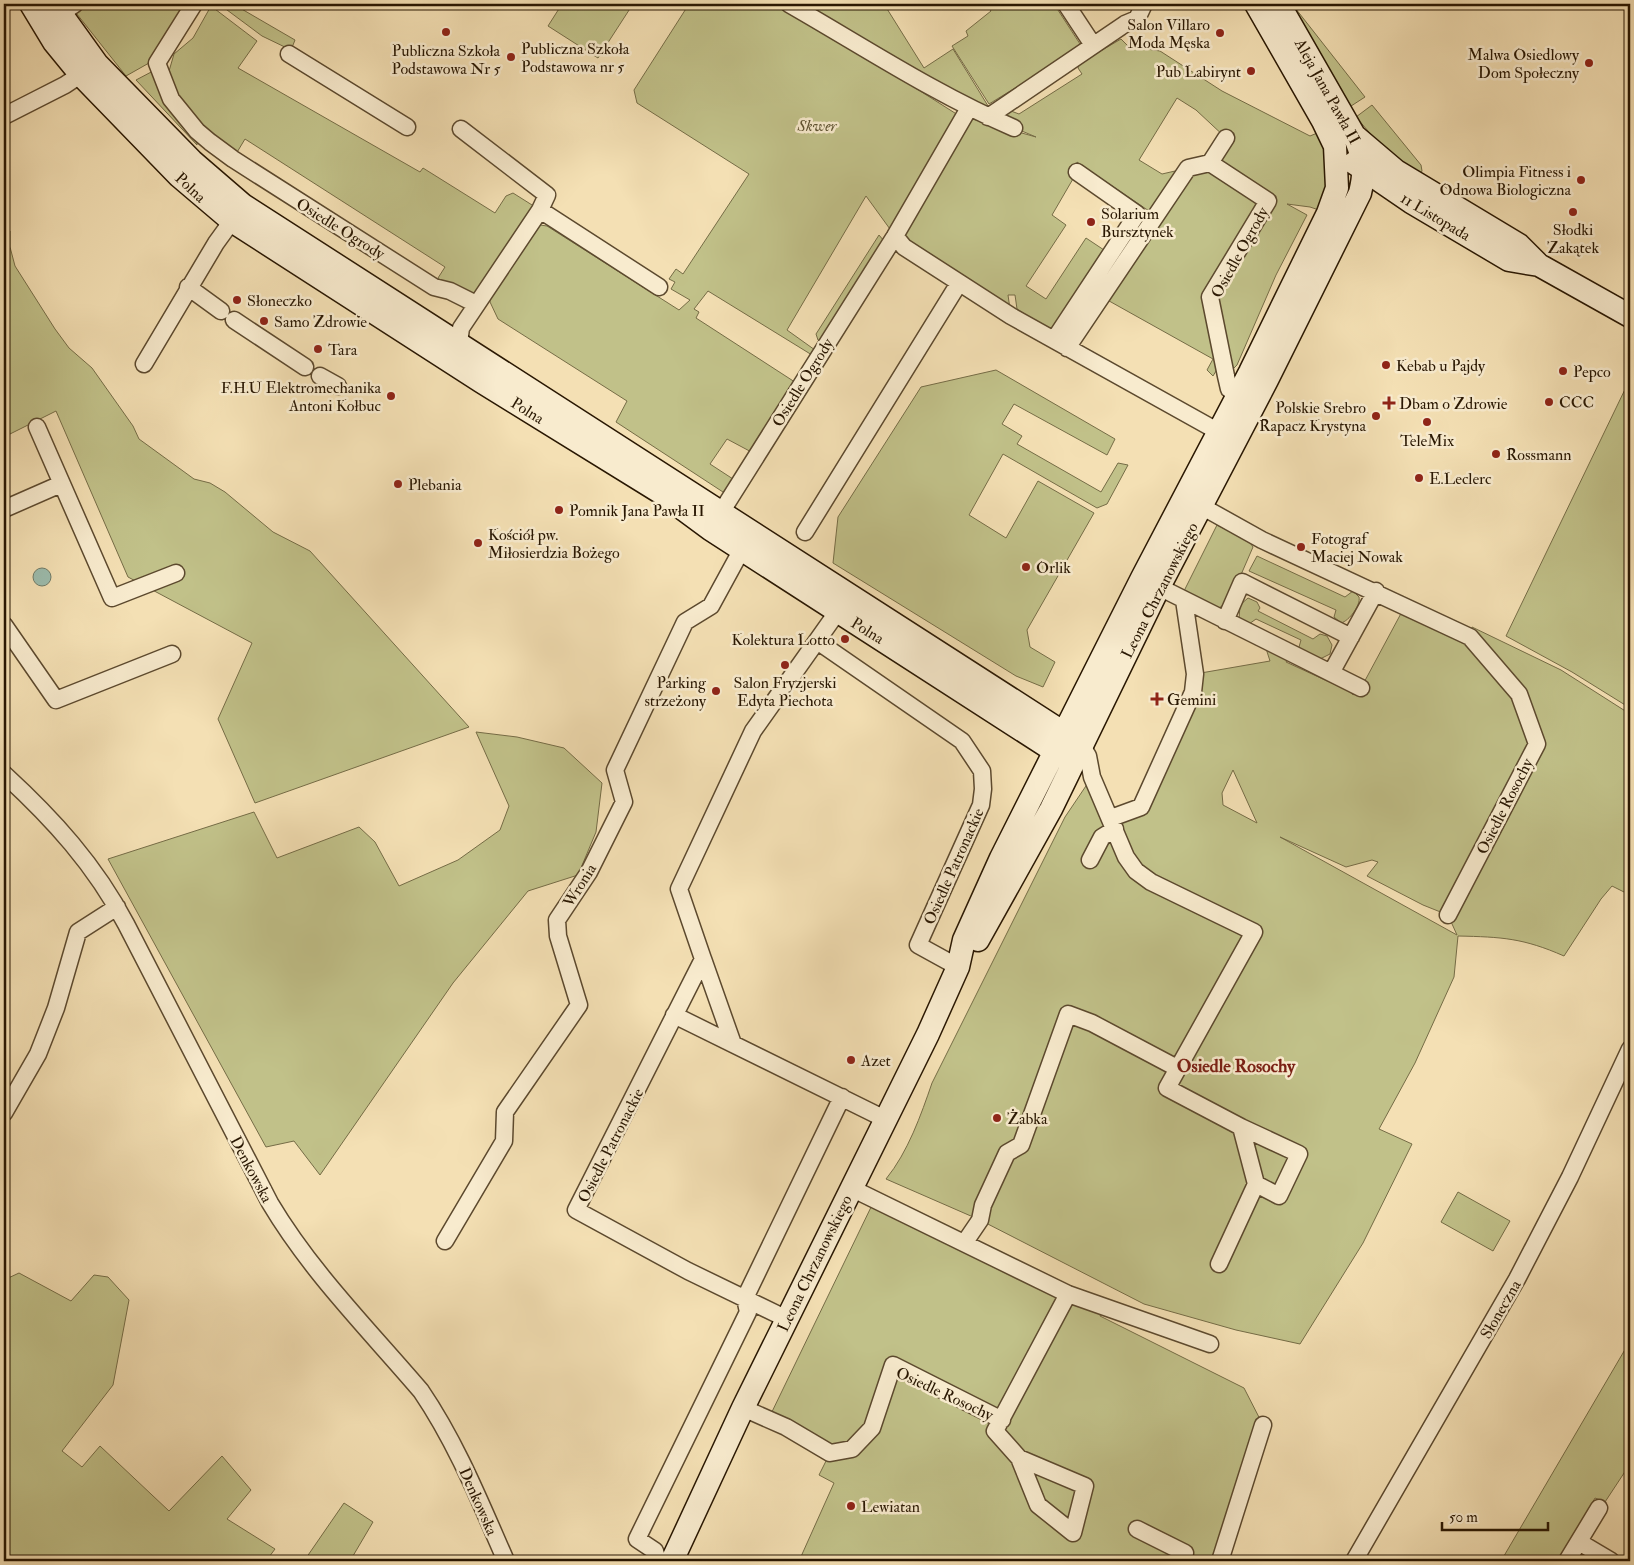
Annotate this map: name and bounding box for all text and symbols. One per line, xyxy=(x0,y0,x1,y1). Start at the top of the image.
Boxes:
place label: Salon Villaro Moda Męska xyxy=(1127,15,1210,53)
marker: Publiczna Szkoła Podstawowa Nr 5 xyxy=(440,26,452,38)
marker: Salon Villaro Moda Męska xyxy=(1214,27,1226,39)
street label: Aleja Jana Pawła II xyxy=(1289,34,1364,148)
place label: Publiczna Szkoła Podstawowa nr 5 xyxy=(521,39,630,77)
place label: Publiczna Szkoła Podstawowa Nr 5 xyxy=(391,41,501,79)
place label: Malwa Osiedlowy Dom Społeczny xyxy=(1468,45,1580,84)
marker: Publiczna Szkoła Podstawowa nr 5 xyxy=(505,51,517,63)
marker: Malwa Osiedlowy Dom Społeczny xyxy=(1583,57,1595,69)
place label: Pub Labirynt xyxy=(1156,62,1241,82)
marker: Pub Labirynt xyxy=(1245,65,1257,77)
park label: Skwer xyxy=(797,116,837,136)
place label: Olimpia Fitness i Odnowa Biologiczna xyxy=(1440,162,1571,200)
street label: Polna xyxy=(171,168,210,207)
marker: Olimpia Fitness i Odnowa Biologiczna xyxy=(1575,174,1587,186)
street label: 11 Listopada xyxy=(1396,188,1474,247)
street label: Osiedle Ogrody xyxy=(292,194,389,265)
street label: Osiedle Ogrody xyxy=(1207,203,1274,301)
place label: Solarium Bursztynek xyxy=(1101,204,1174,242)
marker: Słodki Zakątek xyxy=(1567,206,1579,218)
marker: Solarium Bursztynek xyxy=(1085,216,1097,228)
place label: Słodki Zakątek xyxy=(1547,220,1599,258)
place label: Słoneczko xyxy=(247,291,312,311)
marker: Słoneczko xyxy=(231,294,243,306)
place label: Samo Zdrowie xyxy=(274,312,367,332)
marker: Samo Zdrowie xyxy=(258,315,270,327)
street label: Osiedle Ogrody xyxy=(768,334,839,431)
place label: Tara xyxy=(328,340,358,360)
marker: Tara xyxy=(312,343,324,355)
place label: Kebab u Pajdy xyxy=(1396,356,1486,376)
marker: Kebab u Pajdy xyxy=(1380,359,1392,371)
place label: Pepco xyxy=(1573,362,1611,383)
marker: Pepco xyxy=(1557,365,1569,377)
place label: F.H.U Elektromechanika Antoni Kołbuc xyxy=(221,378,382,416)
marker: F.H.U Elektromechanika Antoni Kołbuc xyxy=(385,390,397,402)
street label: Polna xyxy=(507,393,548,429)
place label: CCC xyxy=(1559,393,1594,413)
place label: Dbam o Zdrowie xyxy=(1399,394,1508,414)
marker: CCC xyxy=(1543,396,1555,408)
marker: Dbam o Zdrowie xyxy=(1383,397,1395,409)
place label: Polskie Srebro Rapacz Krystyna xyxy=(1259,398,1366,437)
marker: Polskie Srebro Rapacz Krystyna xyxy=(1370,410,1382,422)
marker: TeleMix xyxy=(1421,416,1433,428)
place label: TeleMix xyxy=(1400,431,1454,451)
place label: Rossmann xyxy=(1506,445,1571,465)
marker: Rossmann xyxy=(1490,448,1502,460)
place label: E.Leclerc xyxy=(1429,469,1492,489)
marker: E.Leclerc xyxy=(1413,472,1425,484)
place label: Plebania xyxy=(408,475,462,495)
marker: Plebania xyxy=(392,478,404,490)
place label: Pomnik Jana Pawła II xyxy=(569,501,705,522)
marker: Pomnik Jana Pawła II xyxy=(553,504,565,516)
street label: Leona Chrzanowskiego xyxy=(1117,519,1203,662)
place label: Kościół pw. Miłosierdzia Bożego xyxy=(488,525,620,563)
place label: Fotograf Maciej Nowak xyxy=(1311,529,1403,567)
marker: Kościół pw. Miłosierdzia Bożego xyxy=(472,537,484,549)
marker: Fotograf Maciej Nowak xyxy=(1295,541,1307,553)
place label: Orlik xyxy=(1036,558,1071,578)
marker: Orlik xyxy=(1020,561,1032,573)
street label: Polna xyxy=(847,613,888,649)
place label: Kolektura Lotto xyxy=(731,630,835,650)
marker: Kolektura Lotto xyxy=(839,633,851,645)
marker: Salon Fryzjerski Edyta Piechota xyxy=(779,659,791,671)
place label: Parking strzeżony xyxy=(644,673,707,711)
place label: Salon Fryzjerski Edyta Piechota xyxy=(734,673,836,711)
marker: Parking strzeżony xyxy=(710,685,722,697)
place label: Gemini xyxy=(1167,690,1216,710)
marker: Gemini xyxy=(1151,693,1163,705)
street label: Osiedle Rosochy xyxy=(1472,754,1538,858)
street label: Osiedle Patronackie xyxy=(919,805,989,928)
street label: Wronia xyxy=(558,860,601,912)
place label: Azet xyxy=(860,1051,891,1071)
marker: Azet xyxy=(845,1054,857,1066)
district label: Osiedle Rosochy xyxy=(1177,1055,1296,1078)
street label: Osiedle Patronackie xyxy=(573,1085,648,1206)
place label: Żabka xyxy=(1007,1108,1048,1129)
marker: Żabka xyxy=(991,1112,1003,1124)
street label: Denkowska xyxy=(225,1133,277,1206)
street label: Leona Chrzanowskiego xyxy=(773,1191,857,1335)
street label: Słoneczna xyxy=(1476,1276,1526,1342)
street label: Osiedle Rosochy xyxy=(893,1363,997,1426)
street label: Denkowska xyxy=(454,1464,502,1539)
place label: Lewiatan xyxy=(861,1497,920,1517)
marker: Lewiatan xyxy=(845,1500,857,1512)
scale bar xyxy=(1442,1500,1548,1532)
text: 50 m xyxy=(1449,1508,1478,1527)

